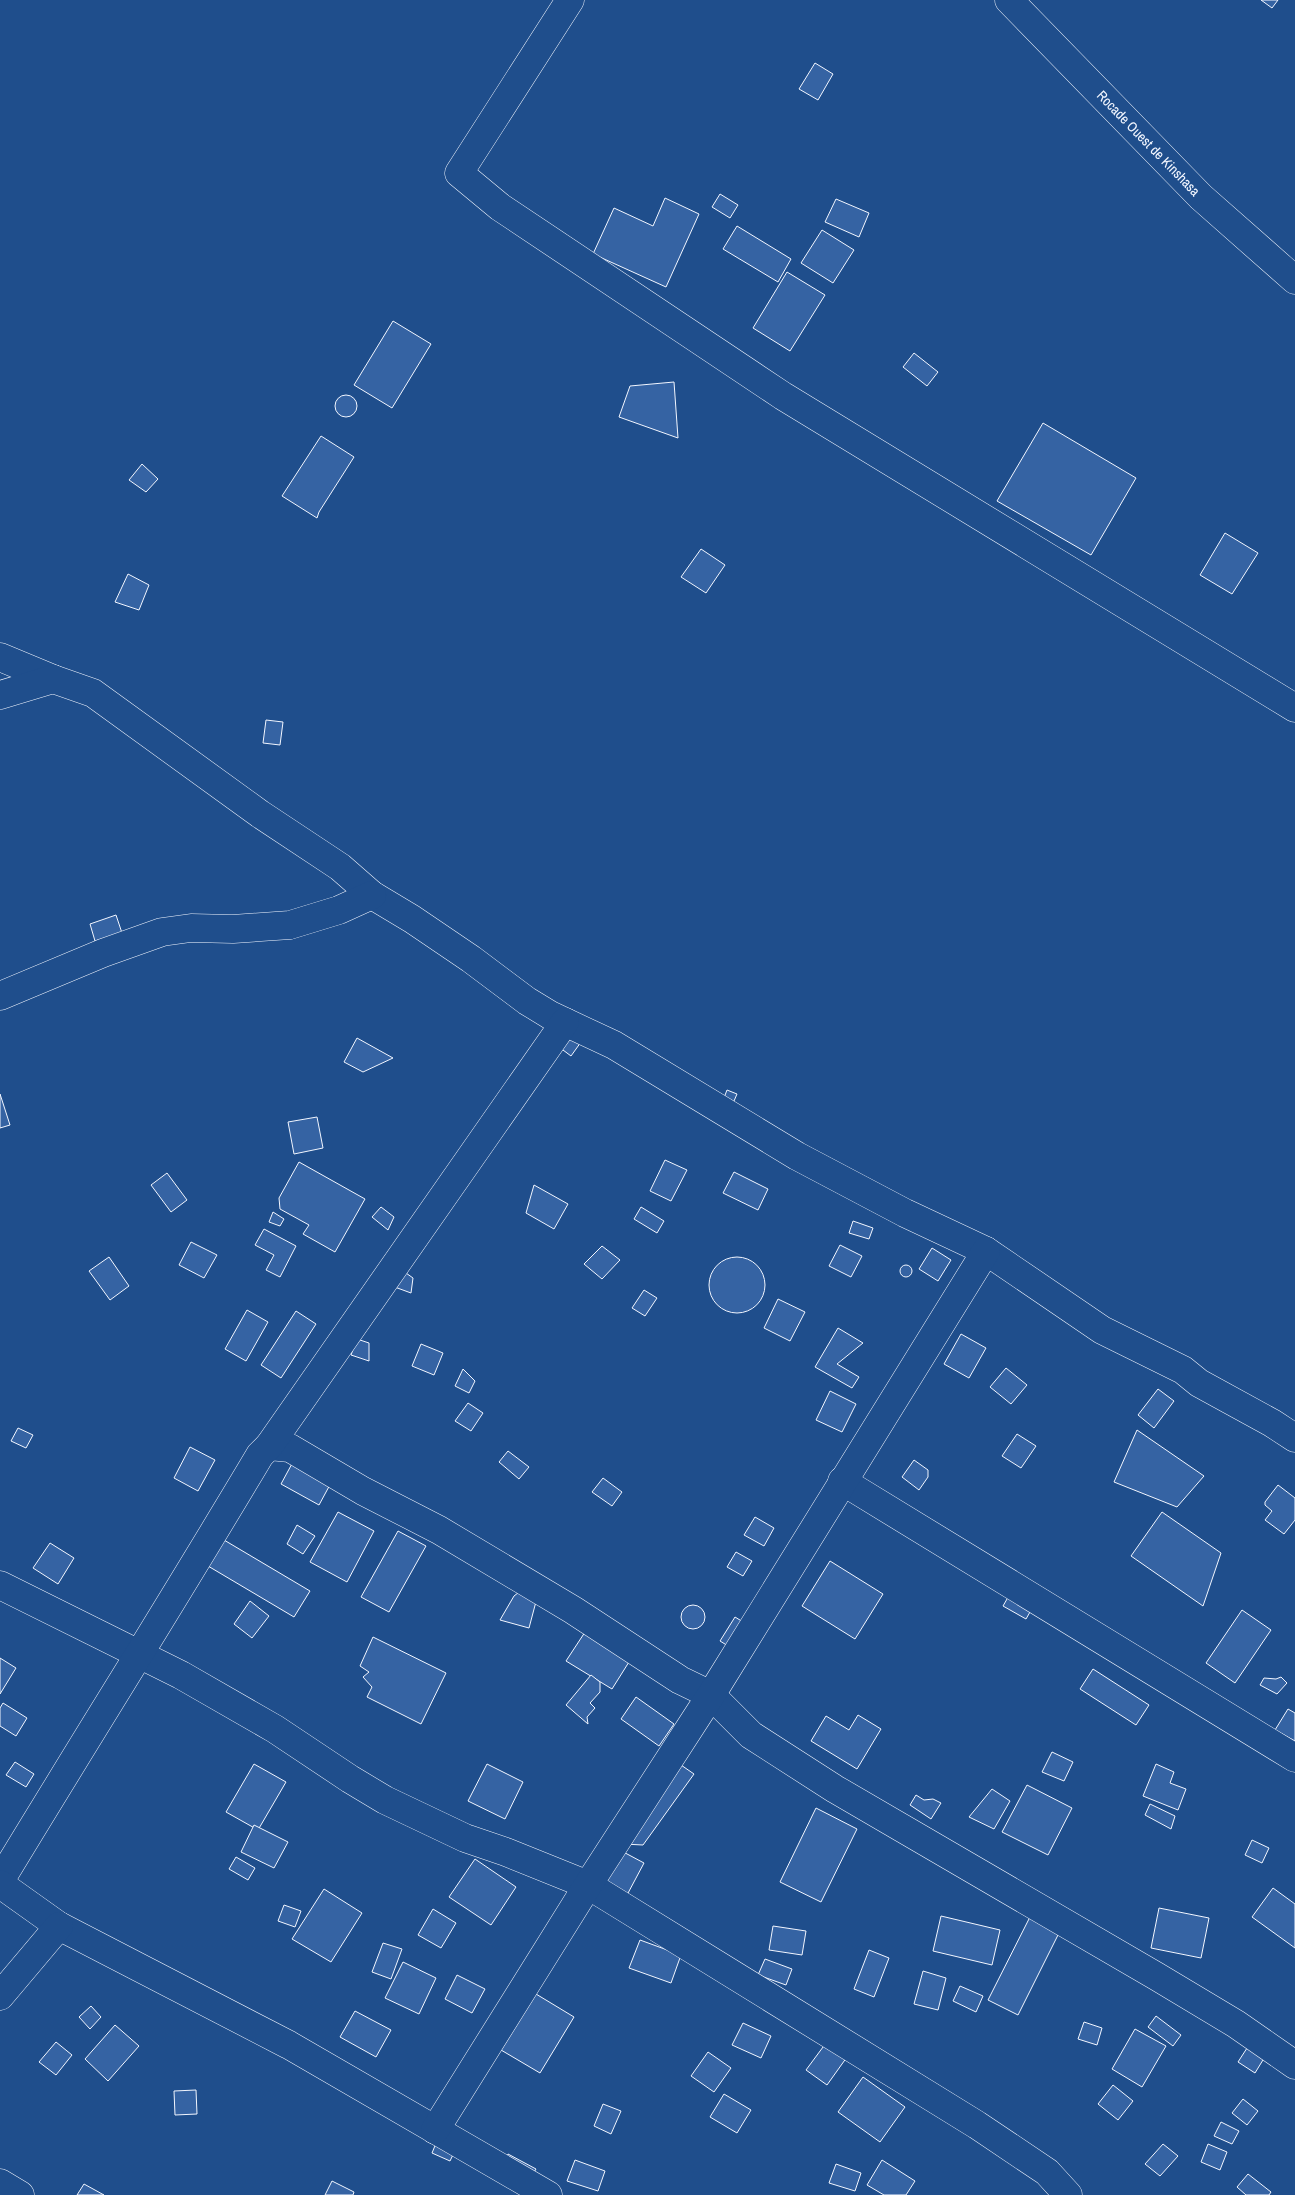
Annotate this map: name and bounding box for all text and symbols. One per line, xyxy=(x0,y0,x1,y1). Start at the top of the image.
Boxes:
street label: Rocade Ouest de Kinshasa xyxy=(1093,87,1205,200)

